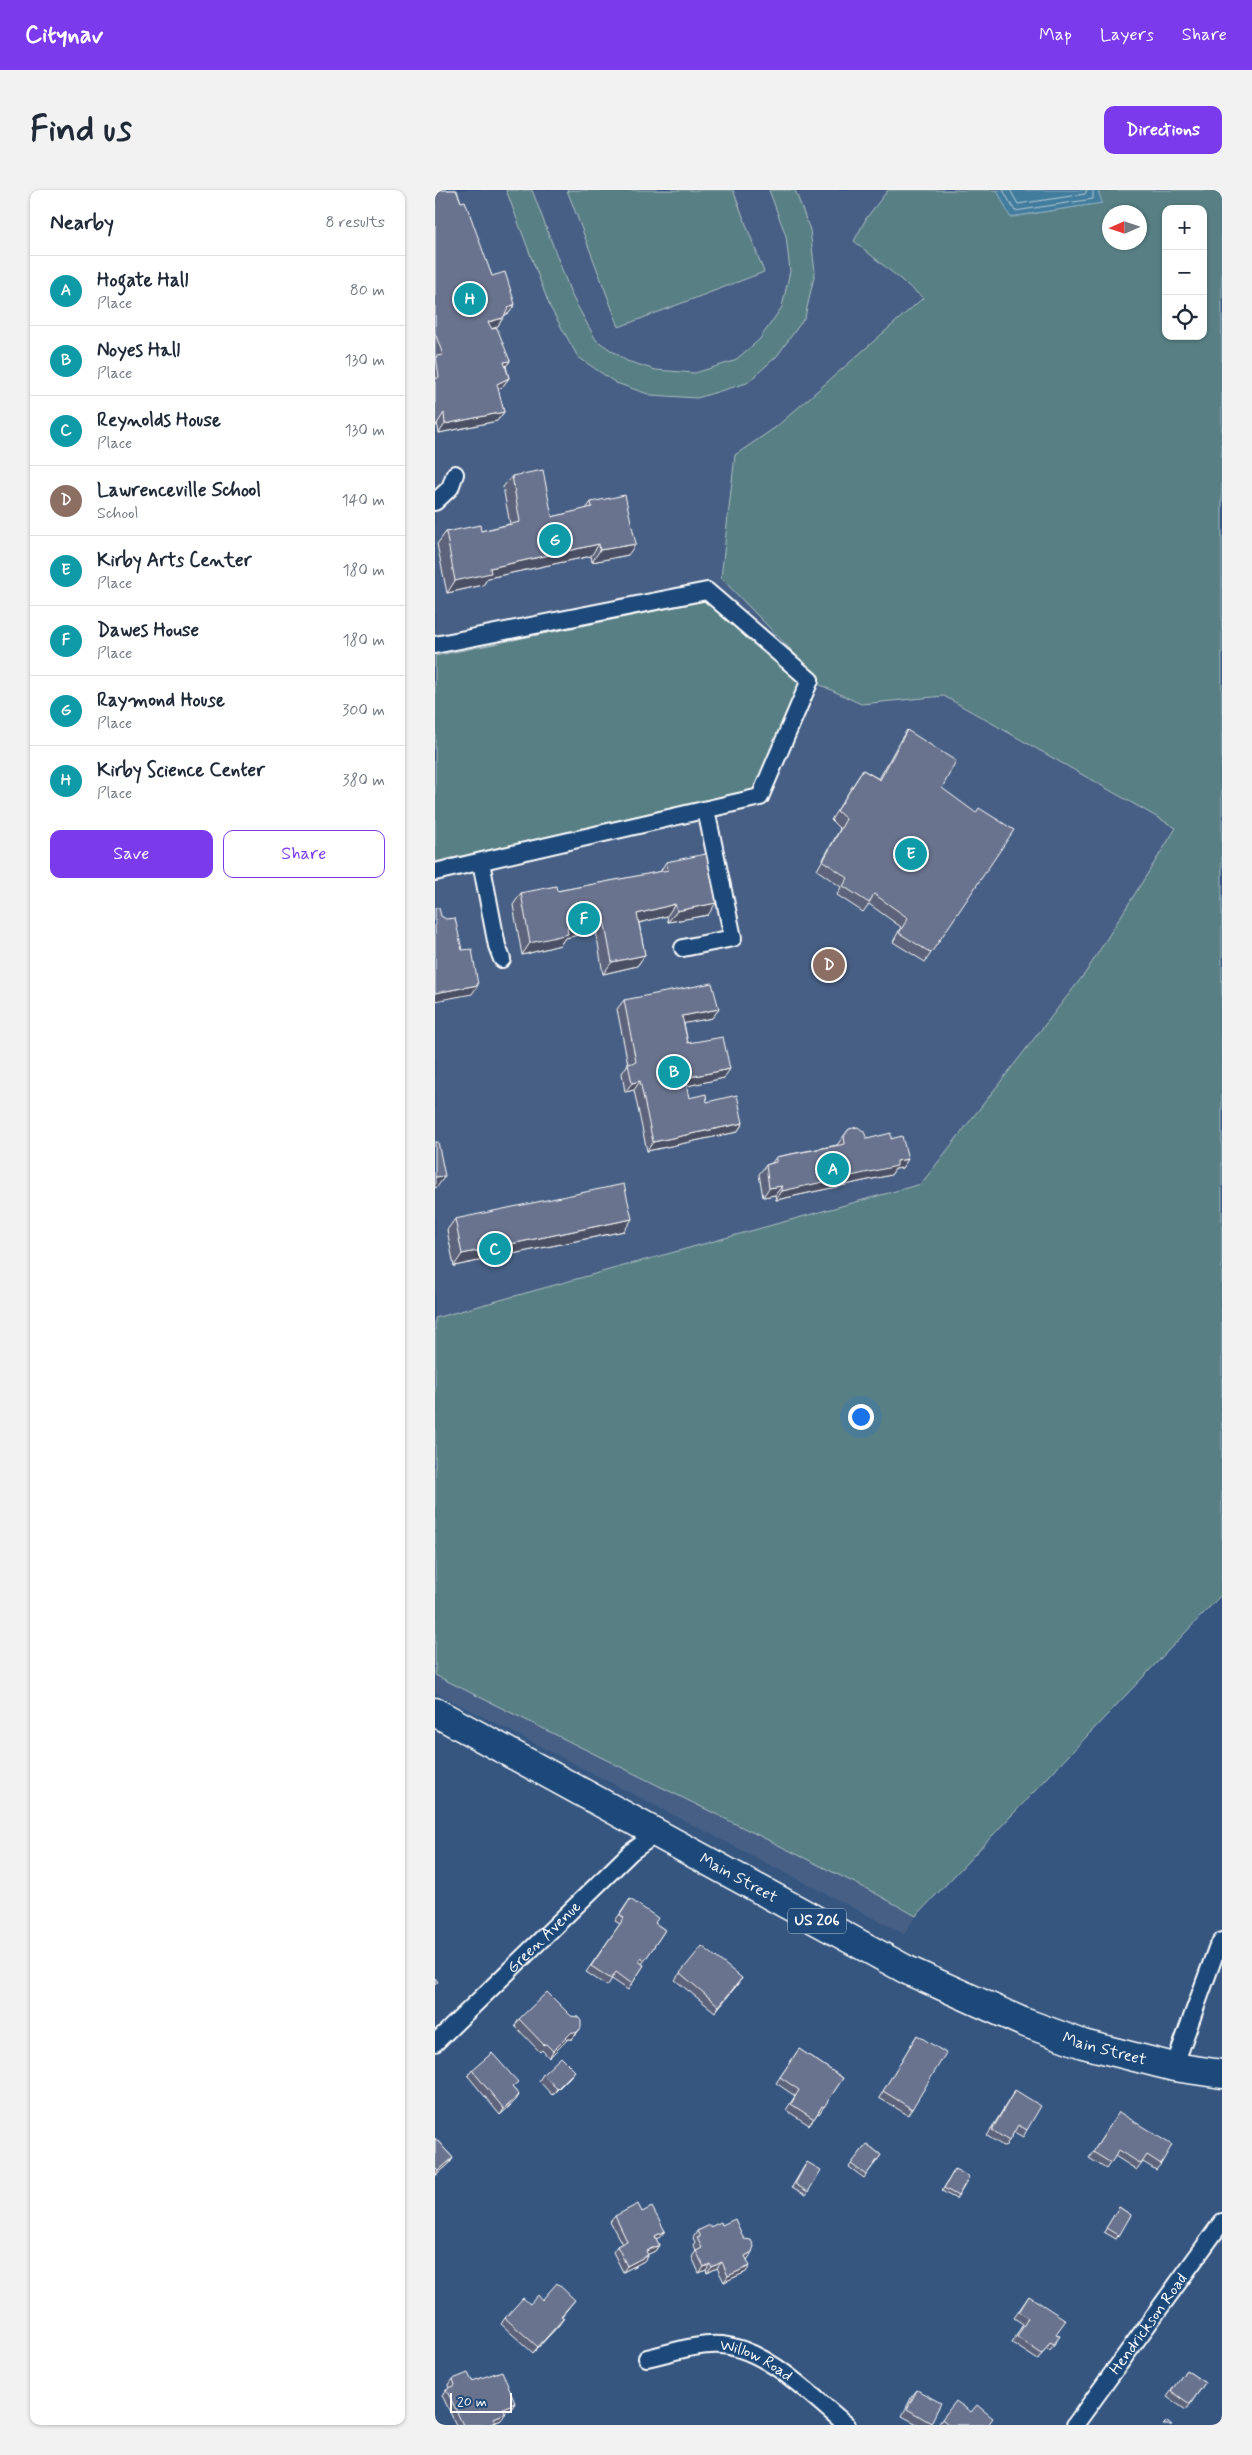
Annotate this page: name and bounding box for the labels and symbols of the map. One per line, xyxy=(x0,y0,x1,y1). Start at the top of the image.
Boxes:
north arrow xyxy=(1102,205,1147,250)
pin: H xyxy=(454,280,486,318)
pin: G xyxy=(539,521,571,559)
pin: E xyxy=(895,835,927,873)
pin: F xyxy=(568,900,600,938)
pin: D xyxy=(813,946,845,984)
pin: B xyxy=(658,1053,690,1091)
pin: A xyxy=(817,1150,849,1188)
pin: C xyxy=(479,1230,511,1268)
your location xyxy=(848,1404,874,1430)
street label: Main Street xyxy=(696,1848,782,1908)
street label: Green Avenue xyxy=(502,1896,586,1978)
road number: US 206 xyxy=(788,1908,846,1934)
street label: Main Street xyxy=(1060,2027,1149,2070)
street label: Hendrickson Road xyxy=(1105,2269,1192,2379)
street label: Willow Road xyxy=(718,2334,797,2386)
scale bar xyxy=(450,2390,513,2413)

